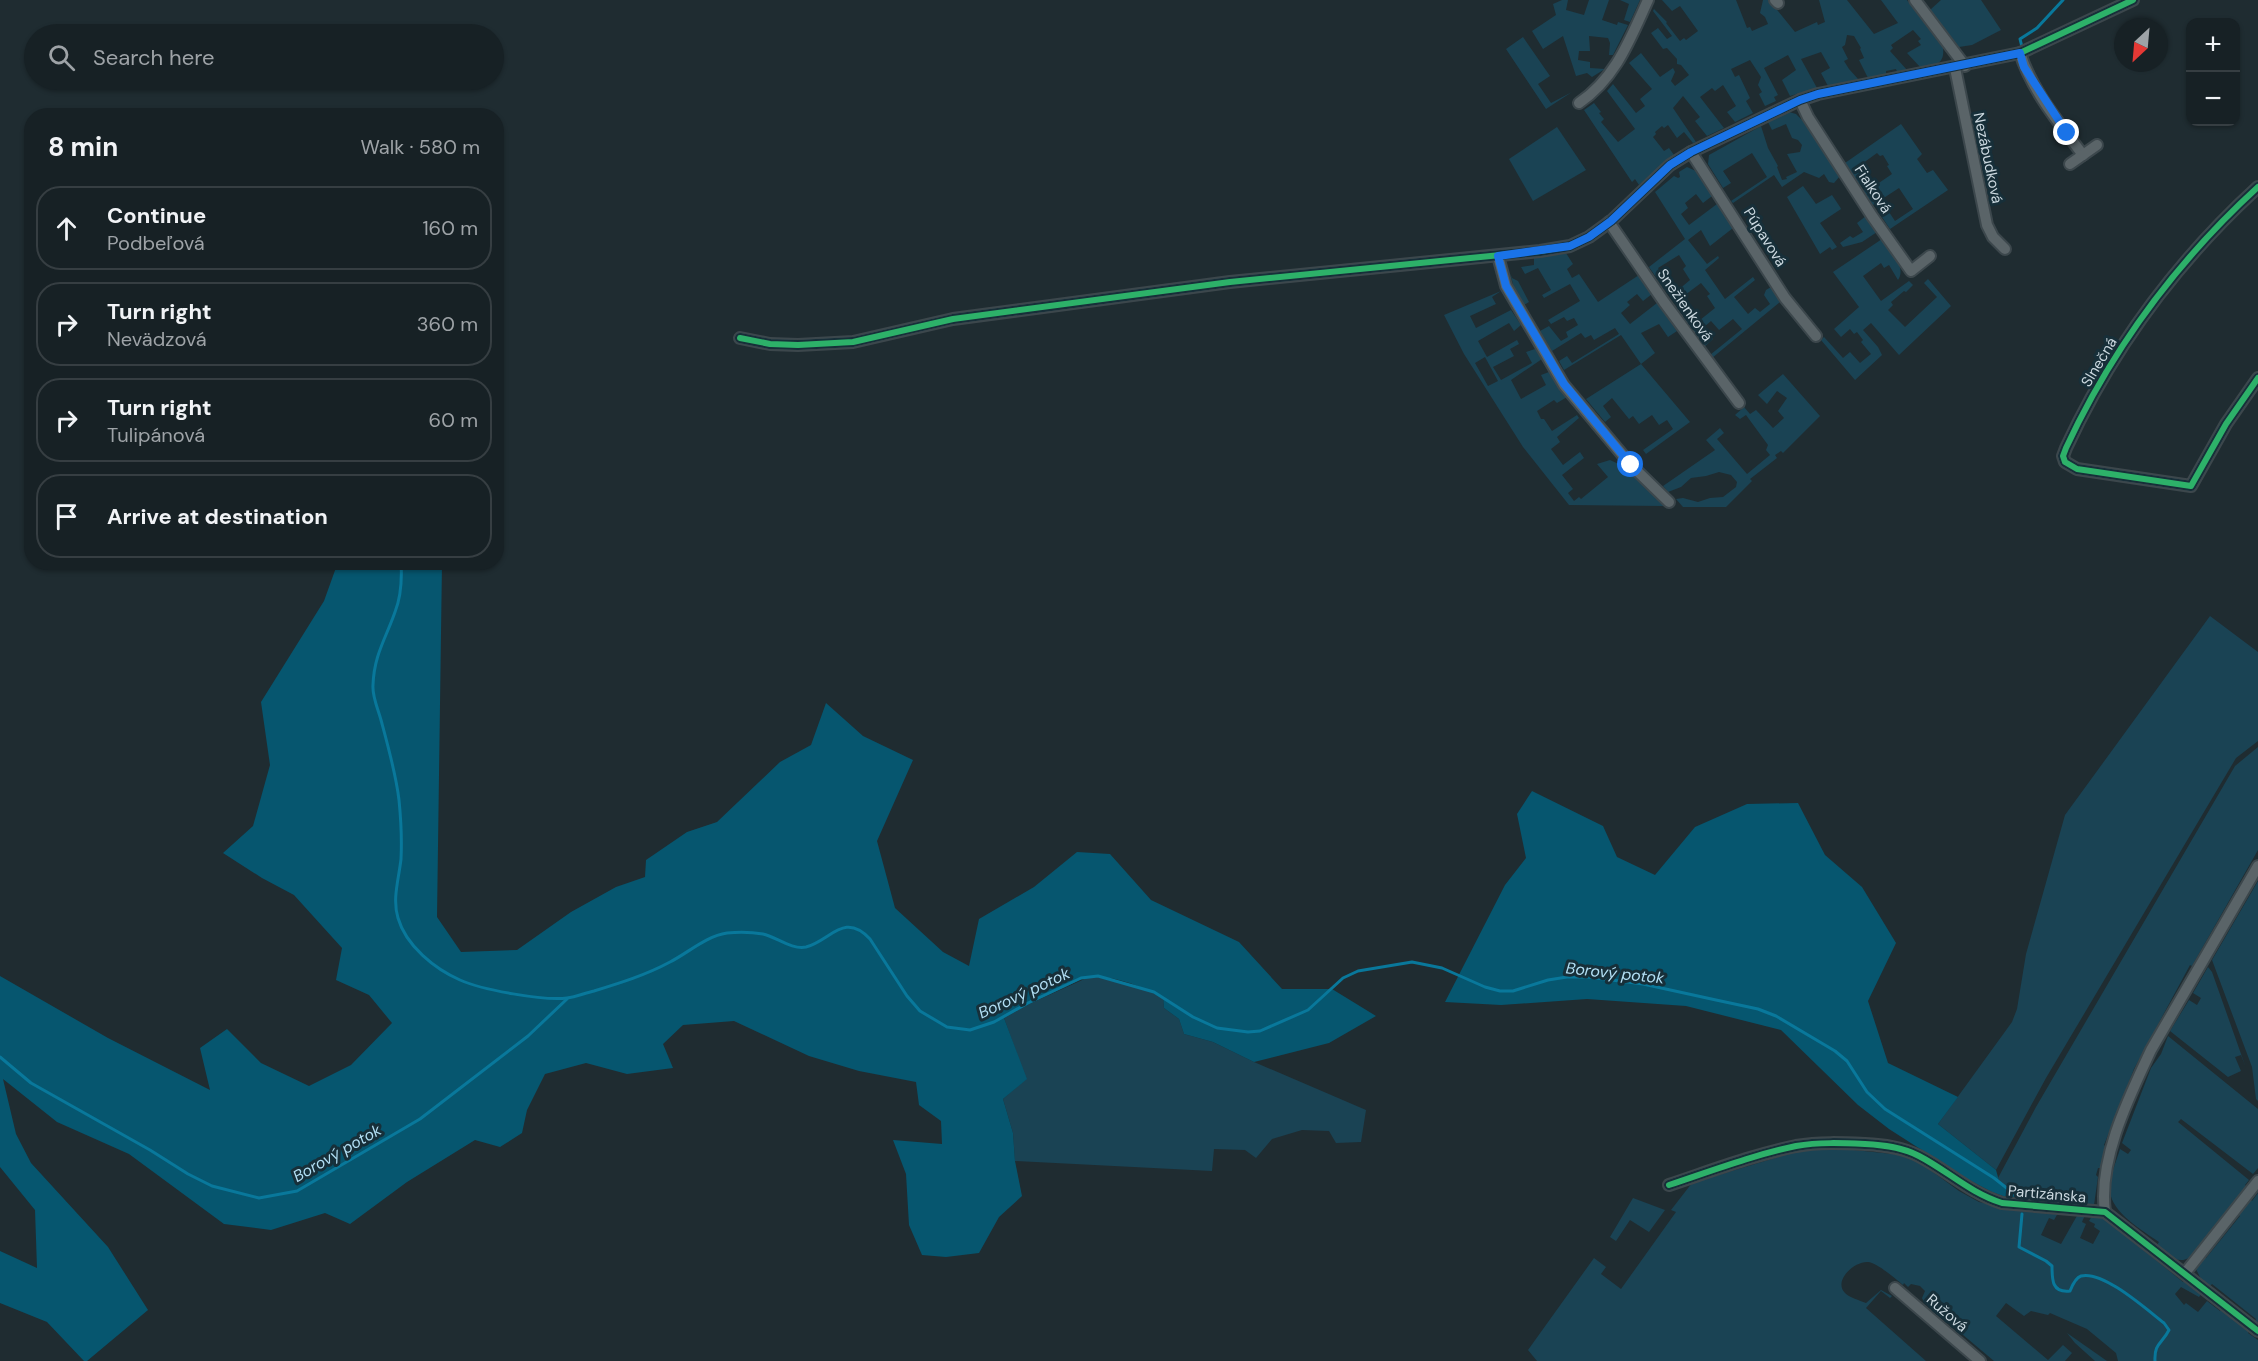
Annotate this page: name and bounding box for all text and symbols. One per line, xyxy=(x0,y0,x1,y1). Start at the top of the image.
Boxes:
north arrow xyxy=(2114,18,2168,72)
map controls xyxy=(2186,18,2240,126)
button: + xyxy=(2186,18,2240,72)
search box xyxy=(24,24,504,90)
icon: search xyxy=(45,41,78,74)
text: Search here xyxy=(93,43,214,72)
button: − xyxy=(2186,72,2240,126)
street label: Nezábudková xyxy=(1969,111,2007,205)
route end xyxy=(2053,119,2079,145)
text: 8 min xyxy=(48,130,118,164)
text: Walk · 580 m xyxy=(360,134,480,160)
street label: Fialková xyxy=(1850,161,1896,217)
text: Continue xyxy=(107,201,206,230)
street label: Púpavová xyxy=(1739,204,1791,270)
icon: ahead xyxy=(50,212,83,245)
text: 160 m xyxy=(422,215,478,241)
text: Podbeľová xyxy=(107,230,205,256)
street label: Snežienková xyxy=(1653,265,1717,345)
text: Turn right xyxy=(107,297,212,326)
icon: right xyxy=(50,308,83,341)
text: 360 m xyxy=(417,311,478,337)
text: Nevädzová xyxy=(107,326,207,352)
street label: Slnečná xyxy=(2076,333,2122,391)
text: Turn right xyxy=(107,393,212,422)
icon: right xyxy=(50,404,83,437)
text: 60 m xyxy=(429,407,478,433)
text: Tulipánová xyxy=(107,422,205,448)
route start xyxy=(1617,451,1643,477)
icon: arrive xyxy=(50,500,83,533)
text: Arrive at destination xyxy=(107,502,328,531)
water label: Borový potok xyxy=(1565,957,1666,989)
water label: Borový potok xyxy=(975,962,1074,1023)
water label: Borový potok xyxy=(289,1119,386,1187)
street label: Partizánska xyxy=(2007,1181,2087,1207)
street label: Ružová xyxy=(1922,1290,1972,1336)

